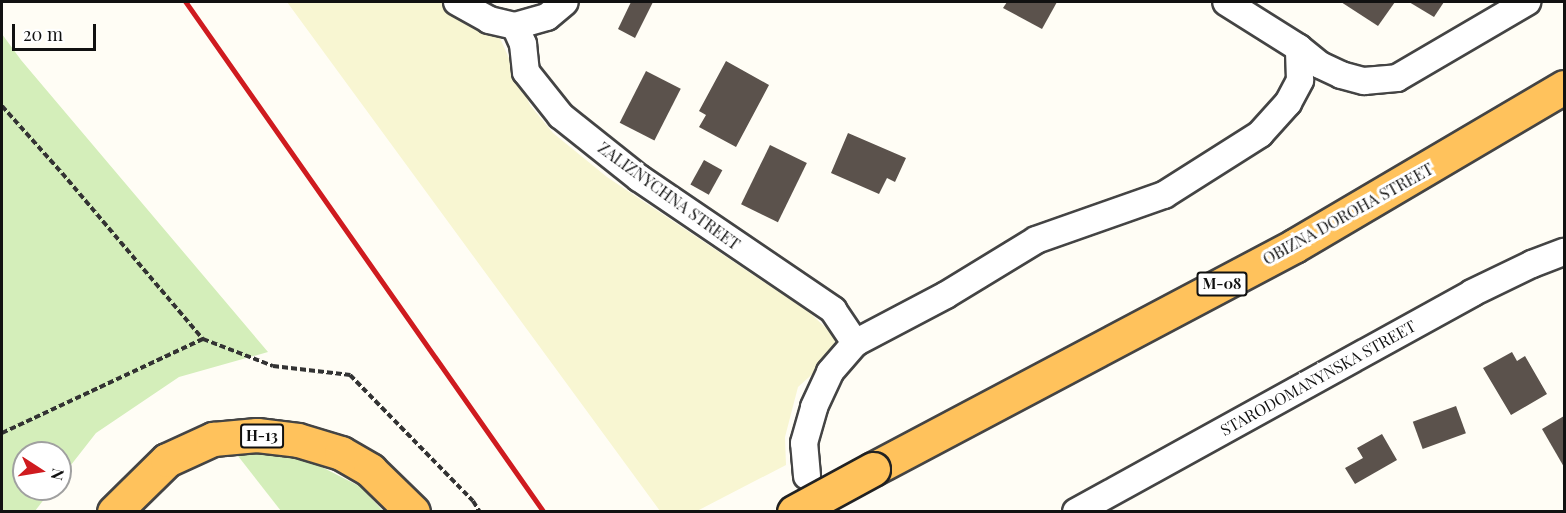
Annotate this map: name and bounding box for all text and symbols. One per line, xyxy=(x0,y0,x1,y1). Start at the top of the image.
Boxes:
scale bar xyxy=(15,12,99,50)
text: 20 m xyxy=(23,22,63,46)
street label: ZALIZNYCHNA STREET xyxy=(594,138,744,254)
street label: OBIZNA DOROHA STREET xyxy=(1260,159,1436,269)
road number: М-08 xyxy=(1195,272,1249,296)
street label: STARODOMANYNSKA STREET xyxy=(1217,316,1419,440)
road number: Н-13 xyxy=(240,424,284,448)
north arrow xyxy=(12,441,72,501)
text: N xyxy=(47,467,70,482)

